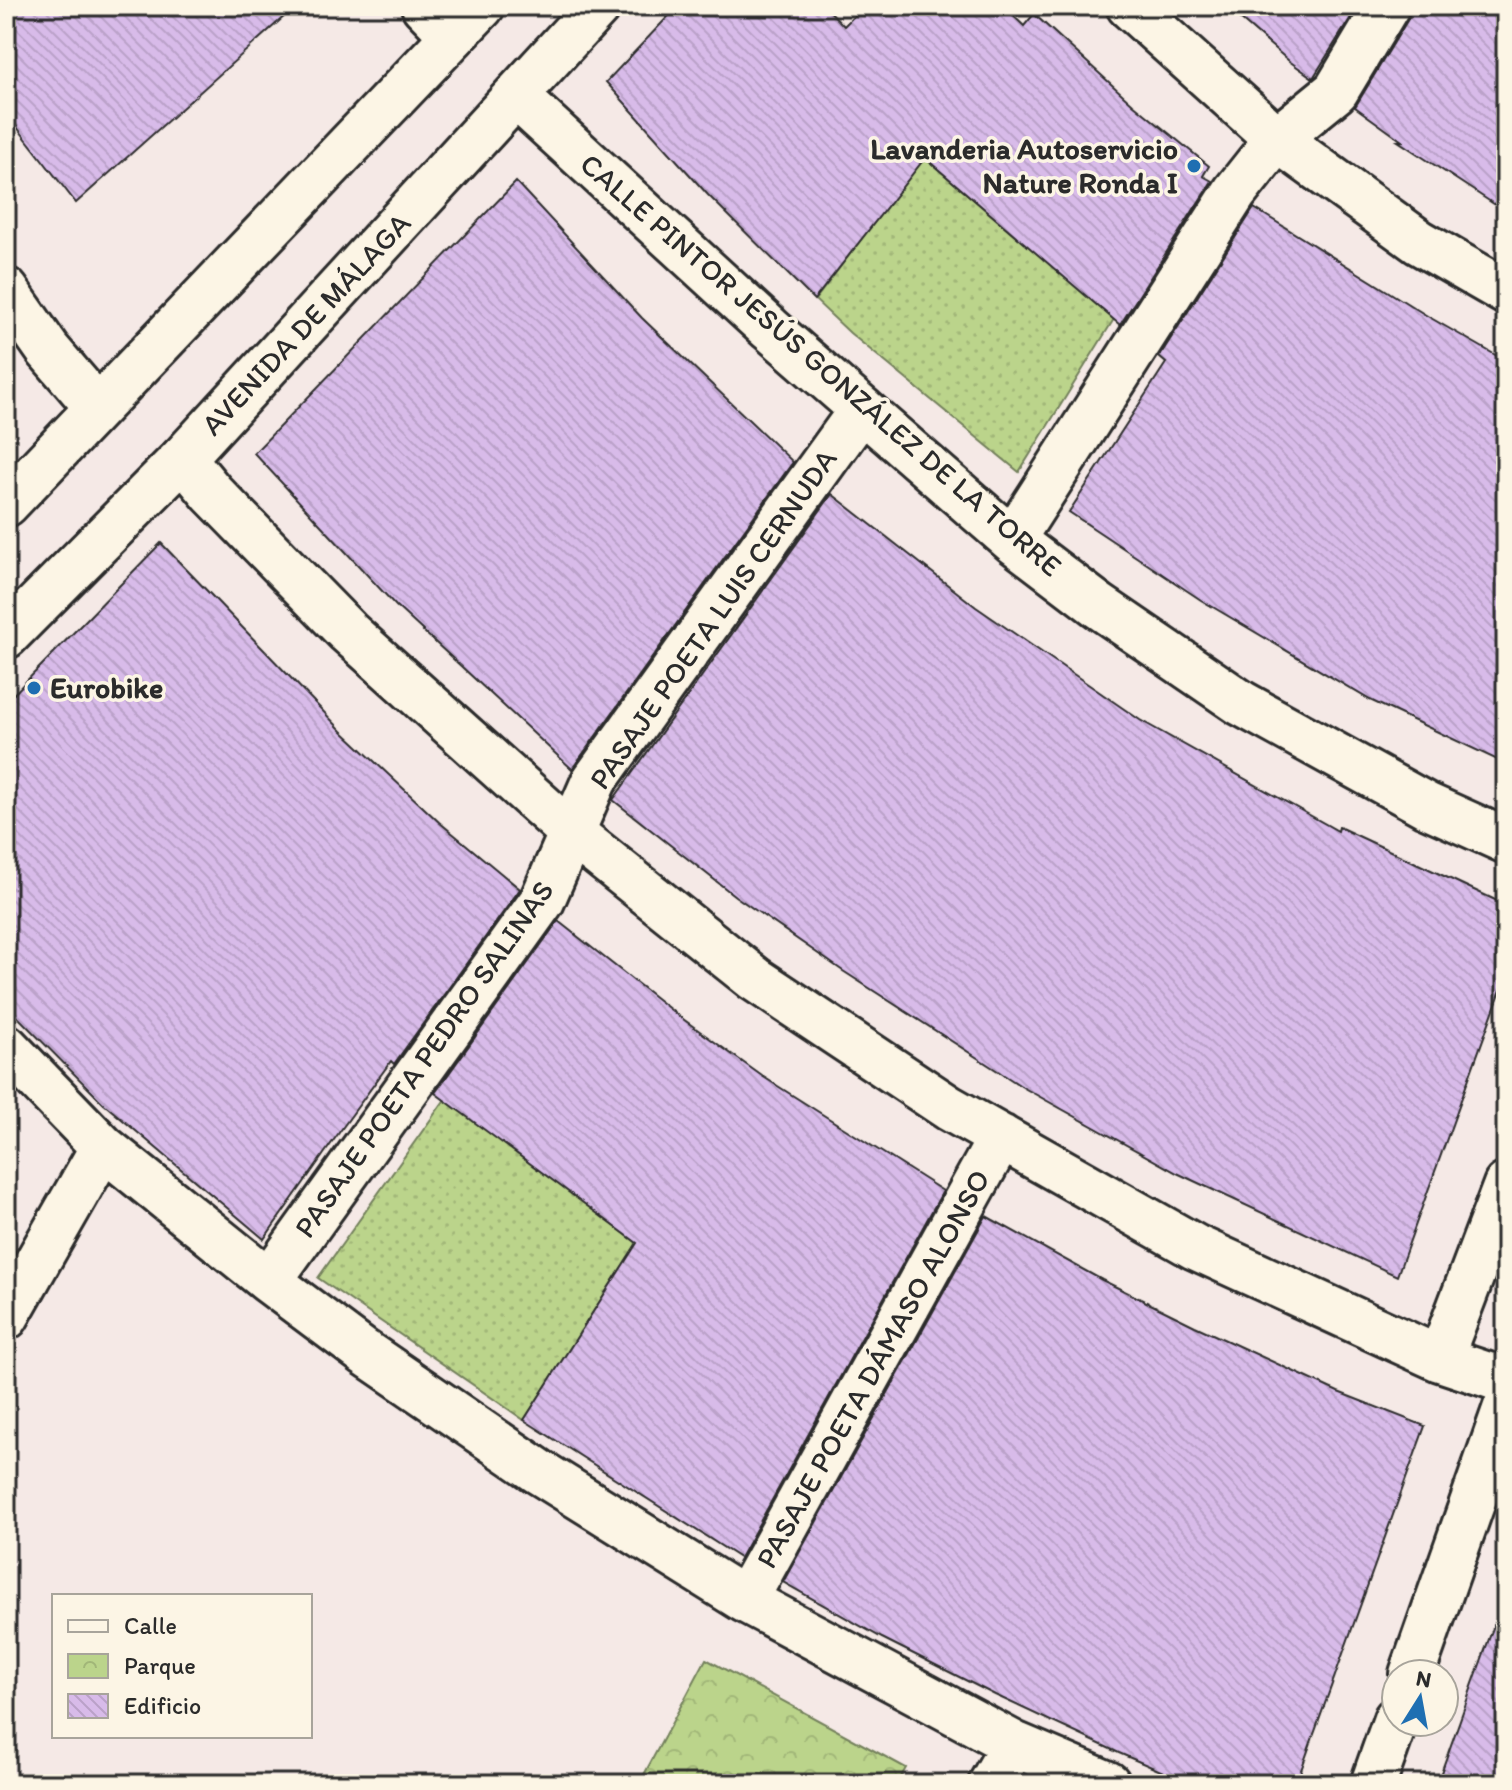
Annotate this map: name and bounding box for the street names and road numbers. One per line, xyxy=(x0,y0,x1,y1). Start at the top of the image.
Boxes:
street label: CALLE PINTOR JESÚS GONZÁLEZ DE LA TORRE xyxy=(573,145,1070,584)
street label: AVENIDA DE MÁLAGA xyxy=(193,205,418,443)
street label: PASAJE POETA LUIS CERNUDA xyxy=(581,441,845,796)
street label: PASAJE POETA PEDRO SALINAS xyxy=(286,873,561,1244)
street label: PASAJE POETA DÁMASO ALONSO xyxy=(747,1163,998,1574)

